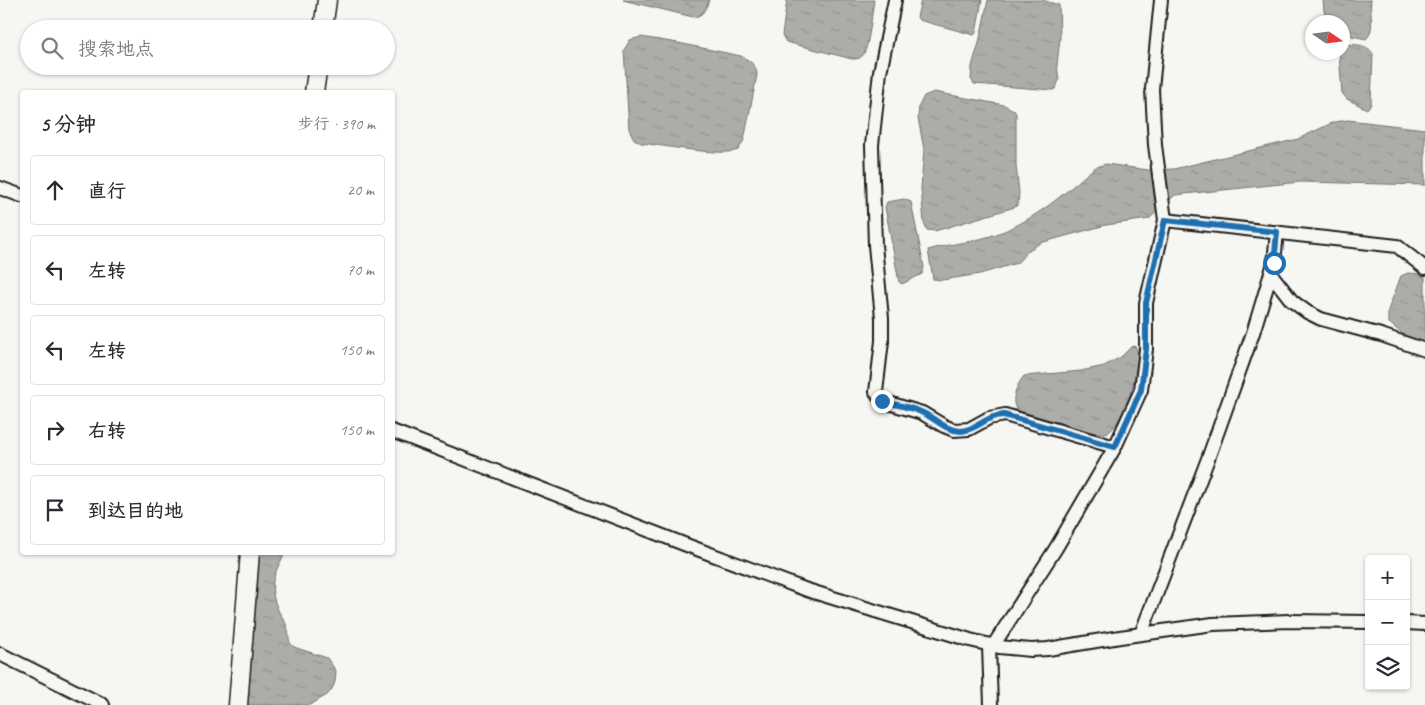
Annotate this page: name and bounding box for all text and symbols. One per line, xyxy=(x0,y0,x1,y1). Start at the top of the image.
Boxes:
north arrow xyxy=(1305,15,1350,60)
search box xyxy=(20,20,395,75)
icon: search xyxy=(38,34,66,62)
text: 搜索地点 xyxy=(78,37,154,61)
text: 5 分钟 xyxy=(40,111,96,137)
text: 步行 · 390 m xyxy=(298,114,375,134)
icon: ahead xyxy=(41,176,69,204)
text: 直行 xyxy=(88,179,126,203)
text: 20 m xyxy=(347,180,374,200)
route start xyxy=(1263,252,1286,275)
icon: left xyxy=(41,256,69,284)
text: 左转 xyxy=(88,259,126,283)
text: 70 m xyxy=(347,260,374,280)
icon: left xyxy=(41,336,69,364)
text: 左转 xyxy=(88,339,126,363)
text: 150 m xyxy=(340,340,374,360)
route end xyxy=(871,390,894,413)
icon: right xyxy=(41,416,69,444)
text: 右转 xyxy=(88,419,126,443)
text: 150 m xyxy=(340,420,374,440)
icon: arrive xyxy=(41,496,69,524)
text: 到达目的地 xyxy=(88,499,183,523)
map controls xyxy=(1365,555,1410,690)
button: + xyxy=(1365,555,1410,600)
button: − xyxy=(1365,600,1410,645)
button: layers xyxy=(1365,645,1410,690)

